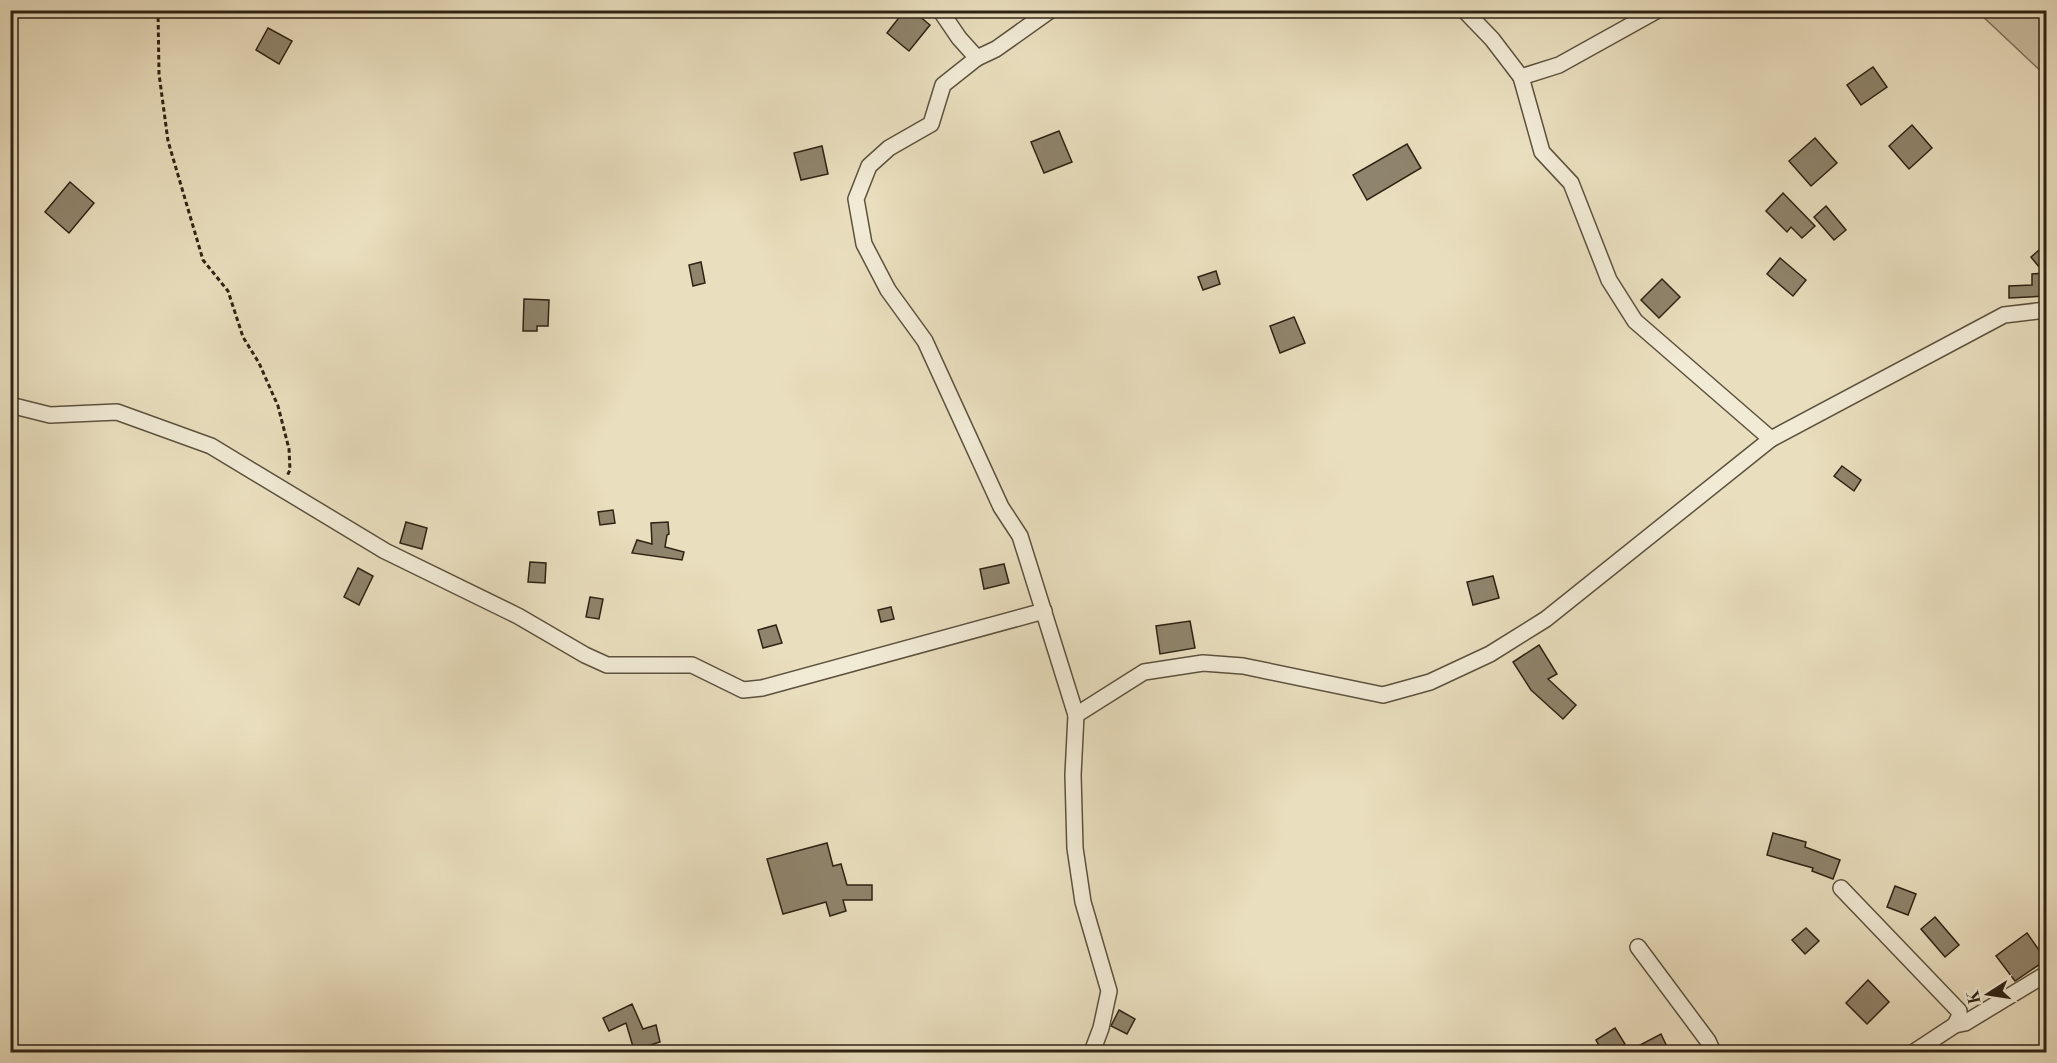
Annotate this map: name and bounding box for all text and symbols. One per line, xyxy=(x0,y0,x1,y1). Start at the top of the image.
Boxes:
north arrow xyxy=(1958,964,2018,1024)
text: K xyxy=(1963,987,1985,1005)

